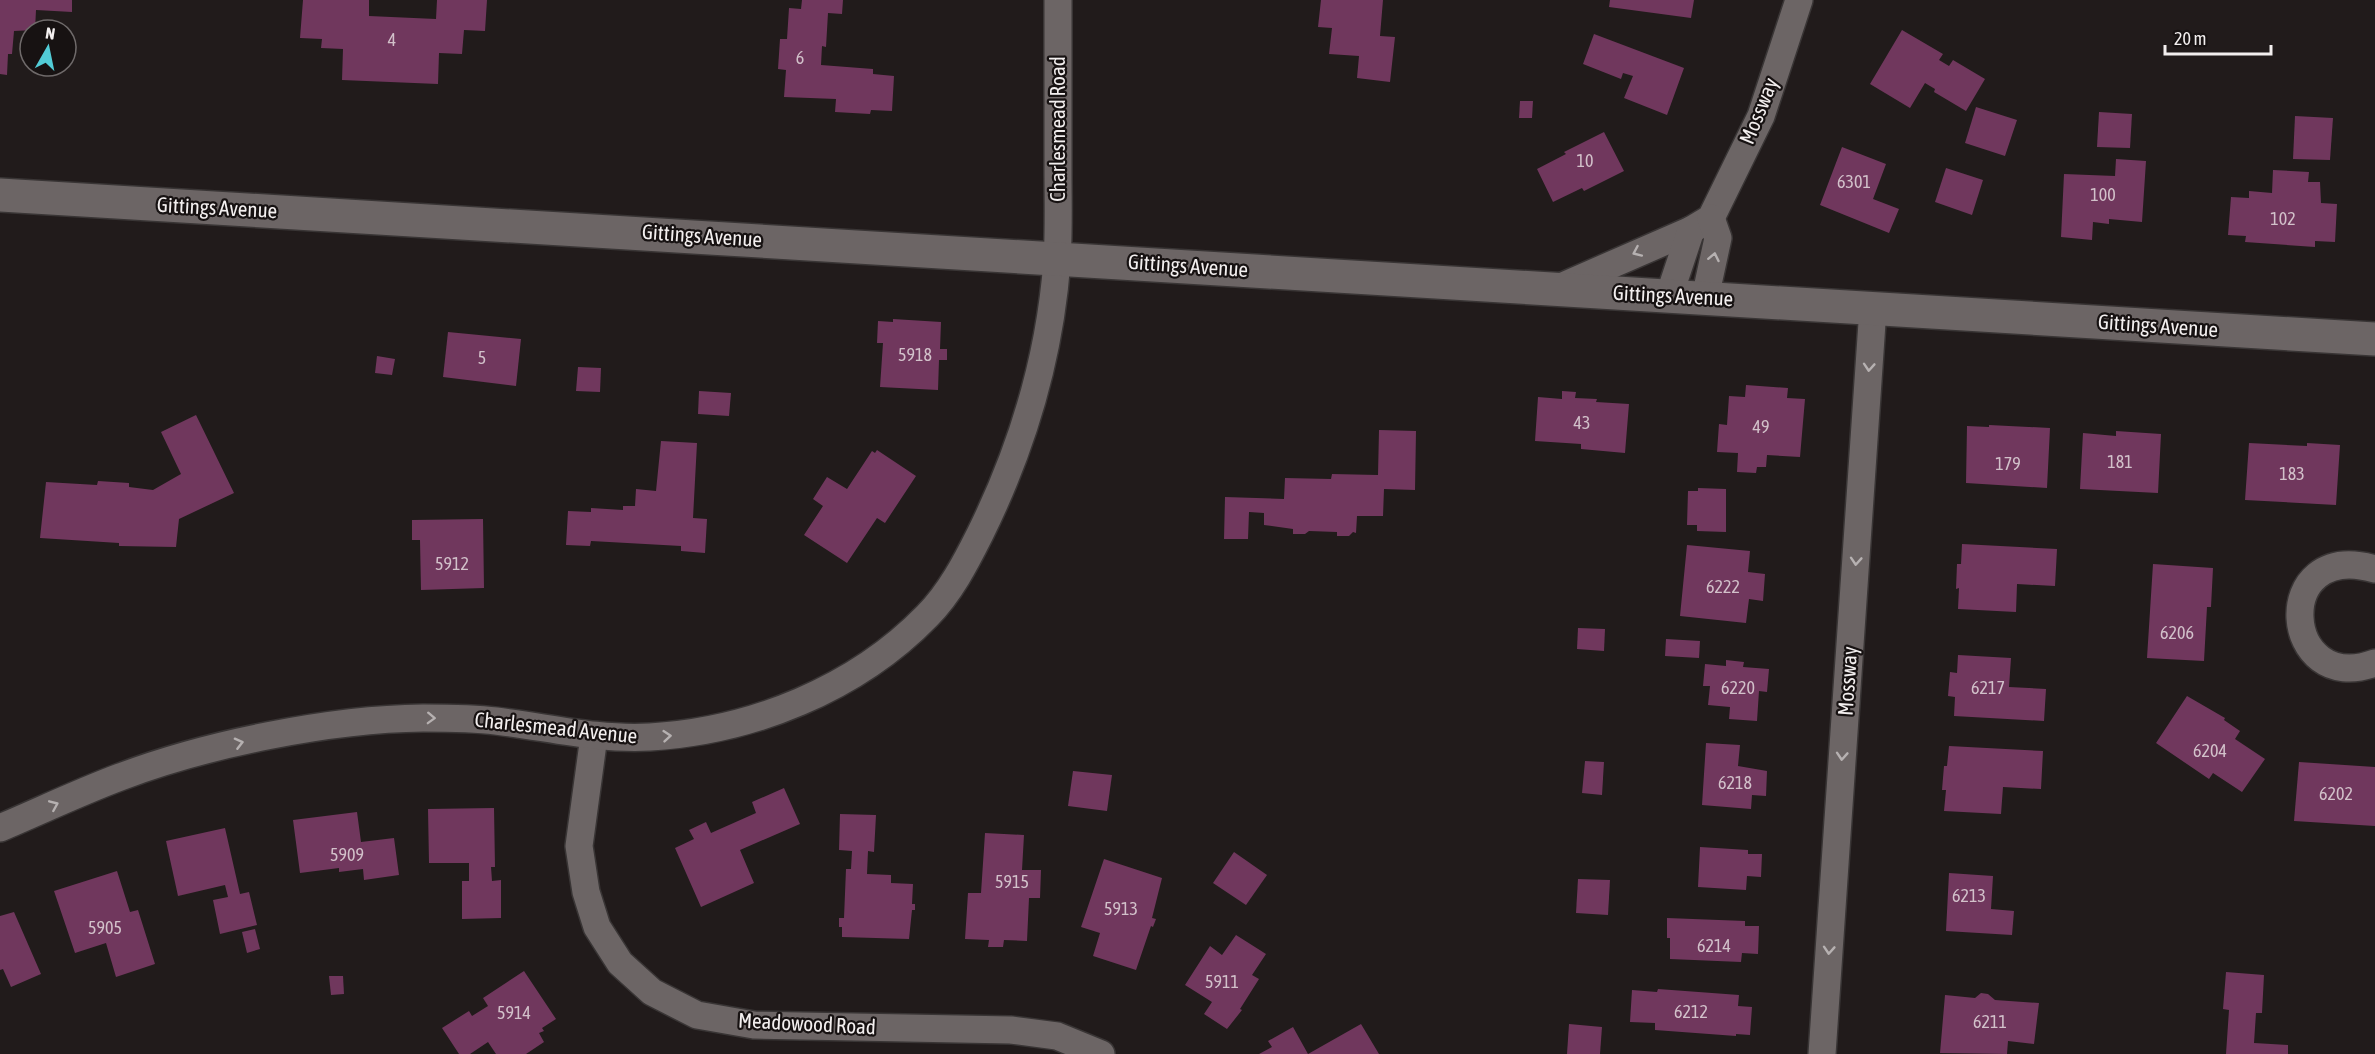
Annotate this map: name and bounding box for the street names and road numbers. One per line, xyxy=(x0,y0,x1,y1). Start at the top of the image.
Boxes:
street label: Charlesmead Road xyxy=(1045,56,1069,202)
street label: Mossway xyxy=(1734,74,1782,147)
street label: Gittings Avenue xyxy=(156,192,278,222)
street label: Gittings Avenue xyxy=(641,219,763,251)
street label: Gittings Avenue xyxy=(1127,249,1249,281)
street label: Gittings Avenue xyxy=(1612,280,1734,310)
street label: Gittings Avenue xyxy=(2097,309,2219,341)
street label: Mossway xyxy=(1833,645,1861,716)
street label: Charlesmead Avenue xyxy=(474,707,639,747)
street label: Meadowood Road xyxy=(738,1007,877,1039)

